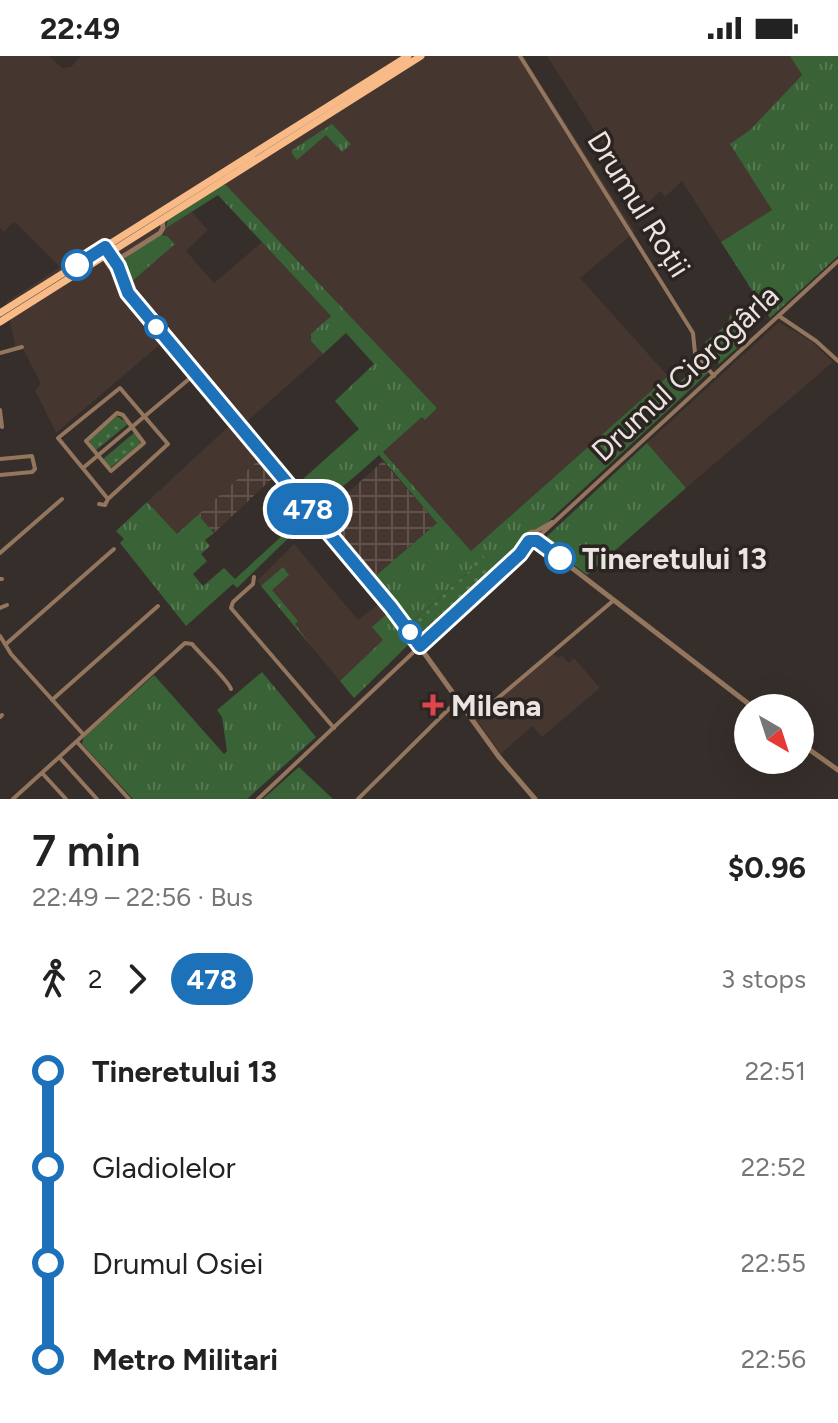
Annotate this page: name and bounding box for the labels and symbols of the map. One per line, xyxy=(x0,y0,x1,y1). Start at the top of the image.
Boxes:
street label: Drumul Roții xyxy=(580,124,698,284)
unlabelled marker xyxy=(62,250,92,280)
street label: Drumul Ciorogârla xyxy=(584,277,786,469)
unlabelled marker xyxy=(145,316,167,338)
line badge: 478 xyxy=(262,483,354,535)
place label: Tineretului 13 xyxy=(582,540,767,577)
marker: Tineretului 13 xyxy=(545,543,575,573)
unlabelled marker xyxy=(399,621,421,643)
place label: Milena xyxy=(451,687,542,724)
marker: Milena xyxy=(422,694,444,716)
north arrow xyxy=(734,694,814,774)

